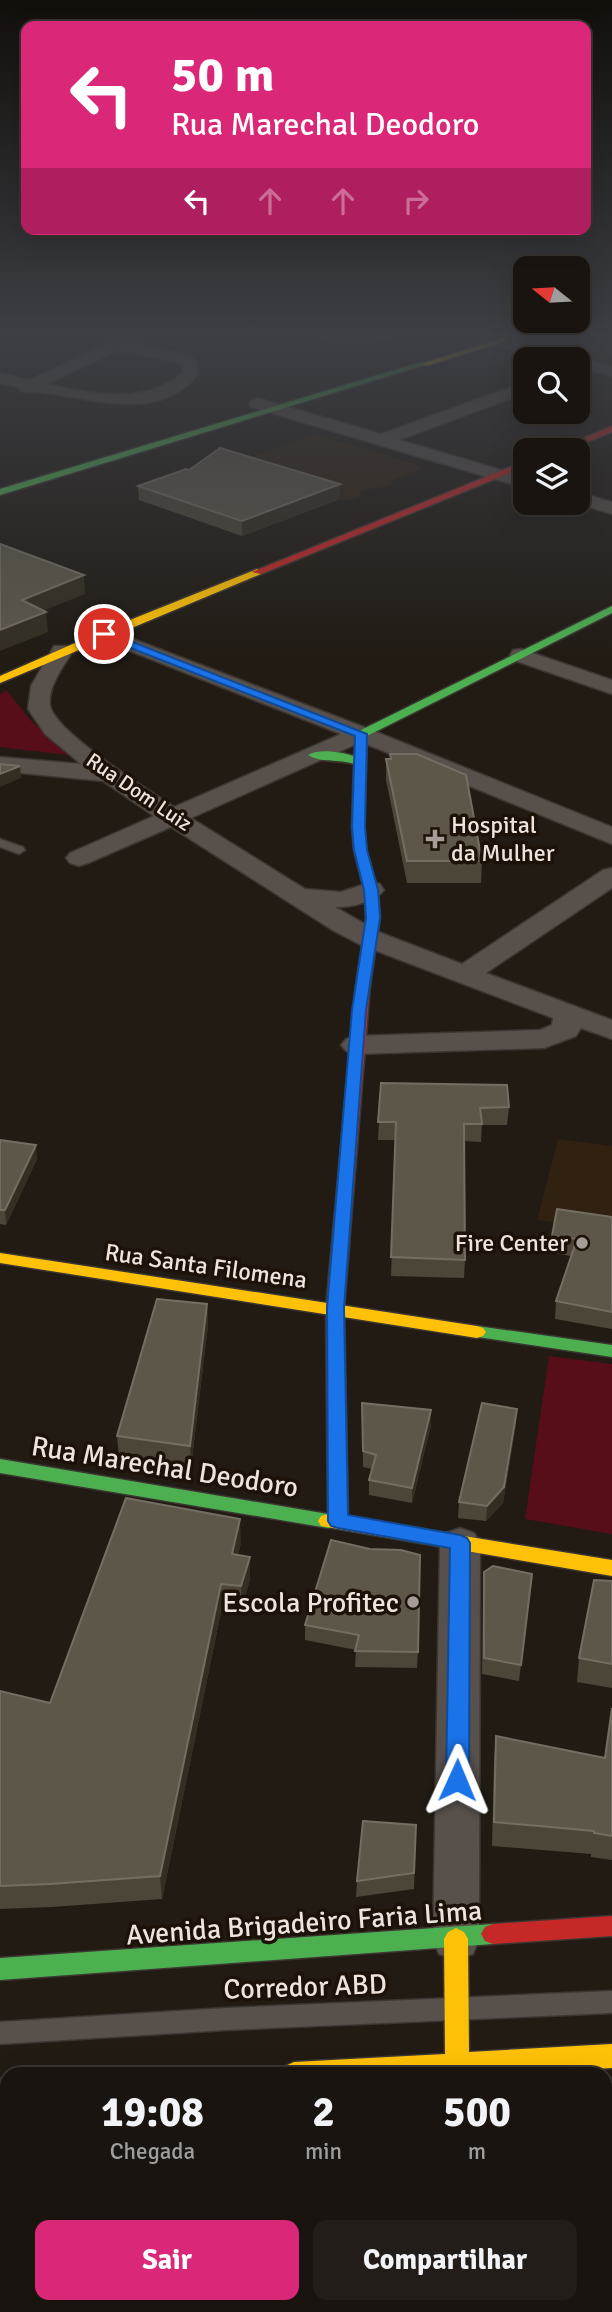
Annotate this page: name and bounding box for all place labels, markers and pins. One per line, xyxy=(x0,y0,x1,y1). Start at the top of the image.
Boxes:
pin xyxy=(74,604,134,664)
place label: Hospital da Mulher xyxy=(451,810,555,868)
marker: Hospital da Mulher xyxy=(425,829,445,849)
place label: Fire Center xyxy=(455,1228,568,1258)
marker: Fire Center xyxy=(574,1235,590,1251)
place label: Escola Profitec xyxy=(222,1586,399,1620)
marker: Escola Profitec xyxy=(405,1594,421,1610)

